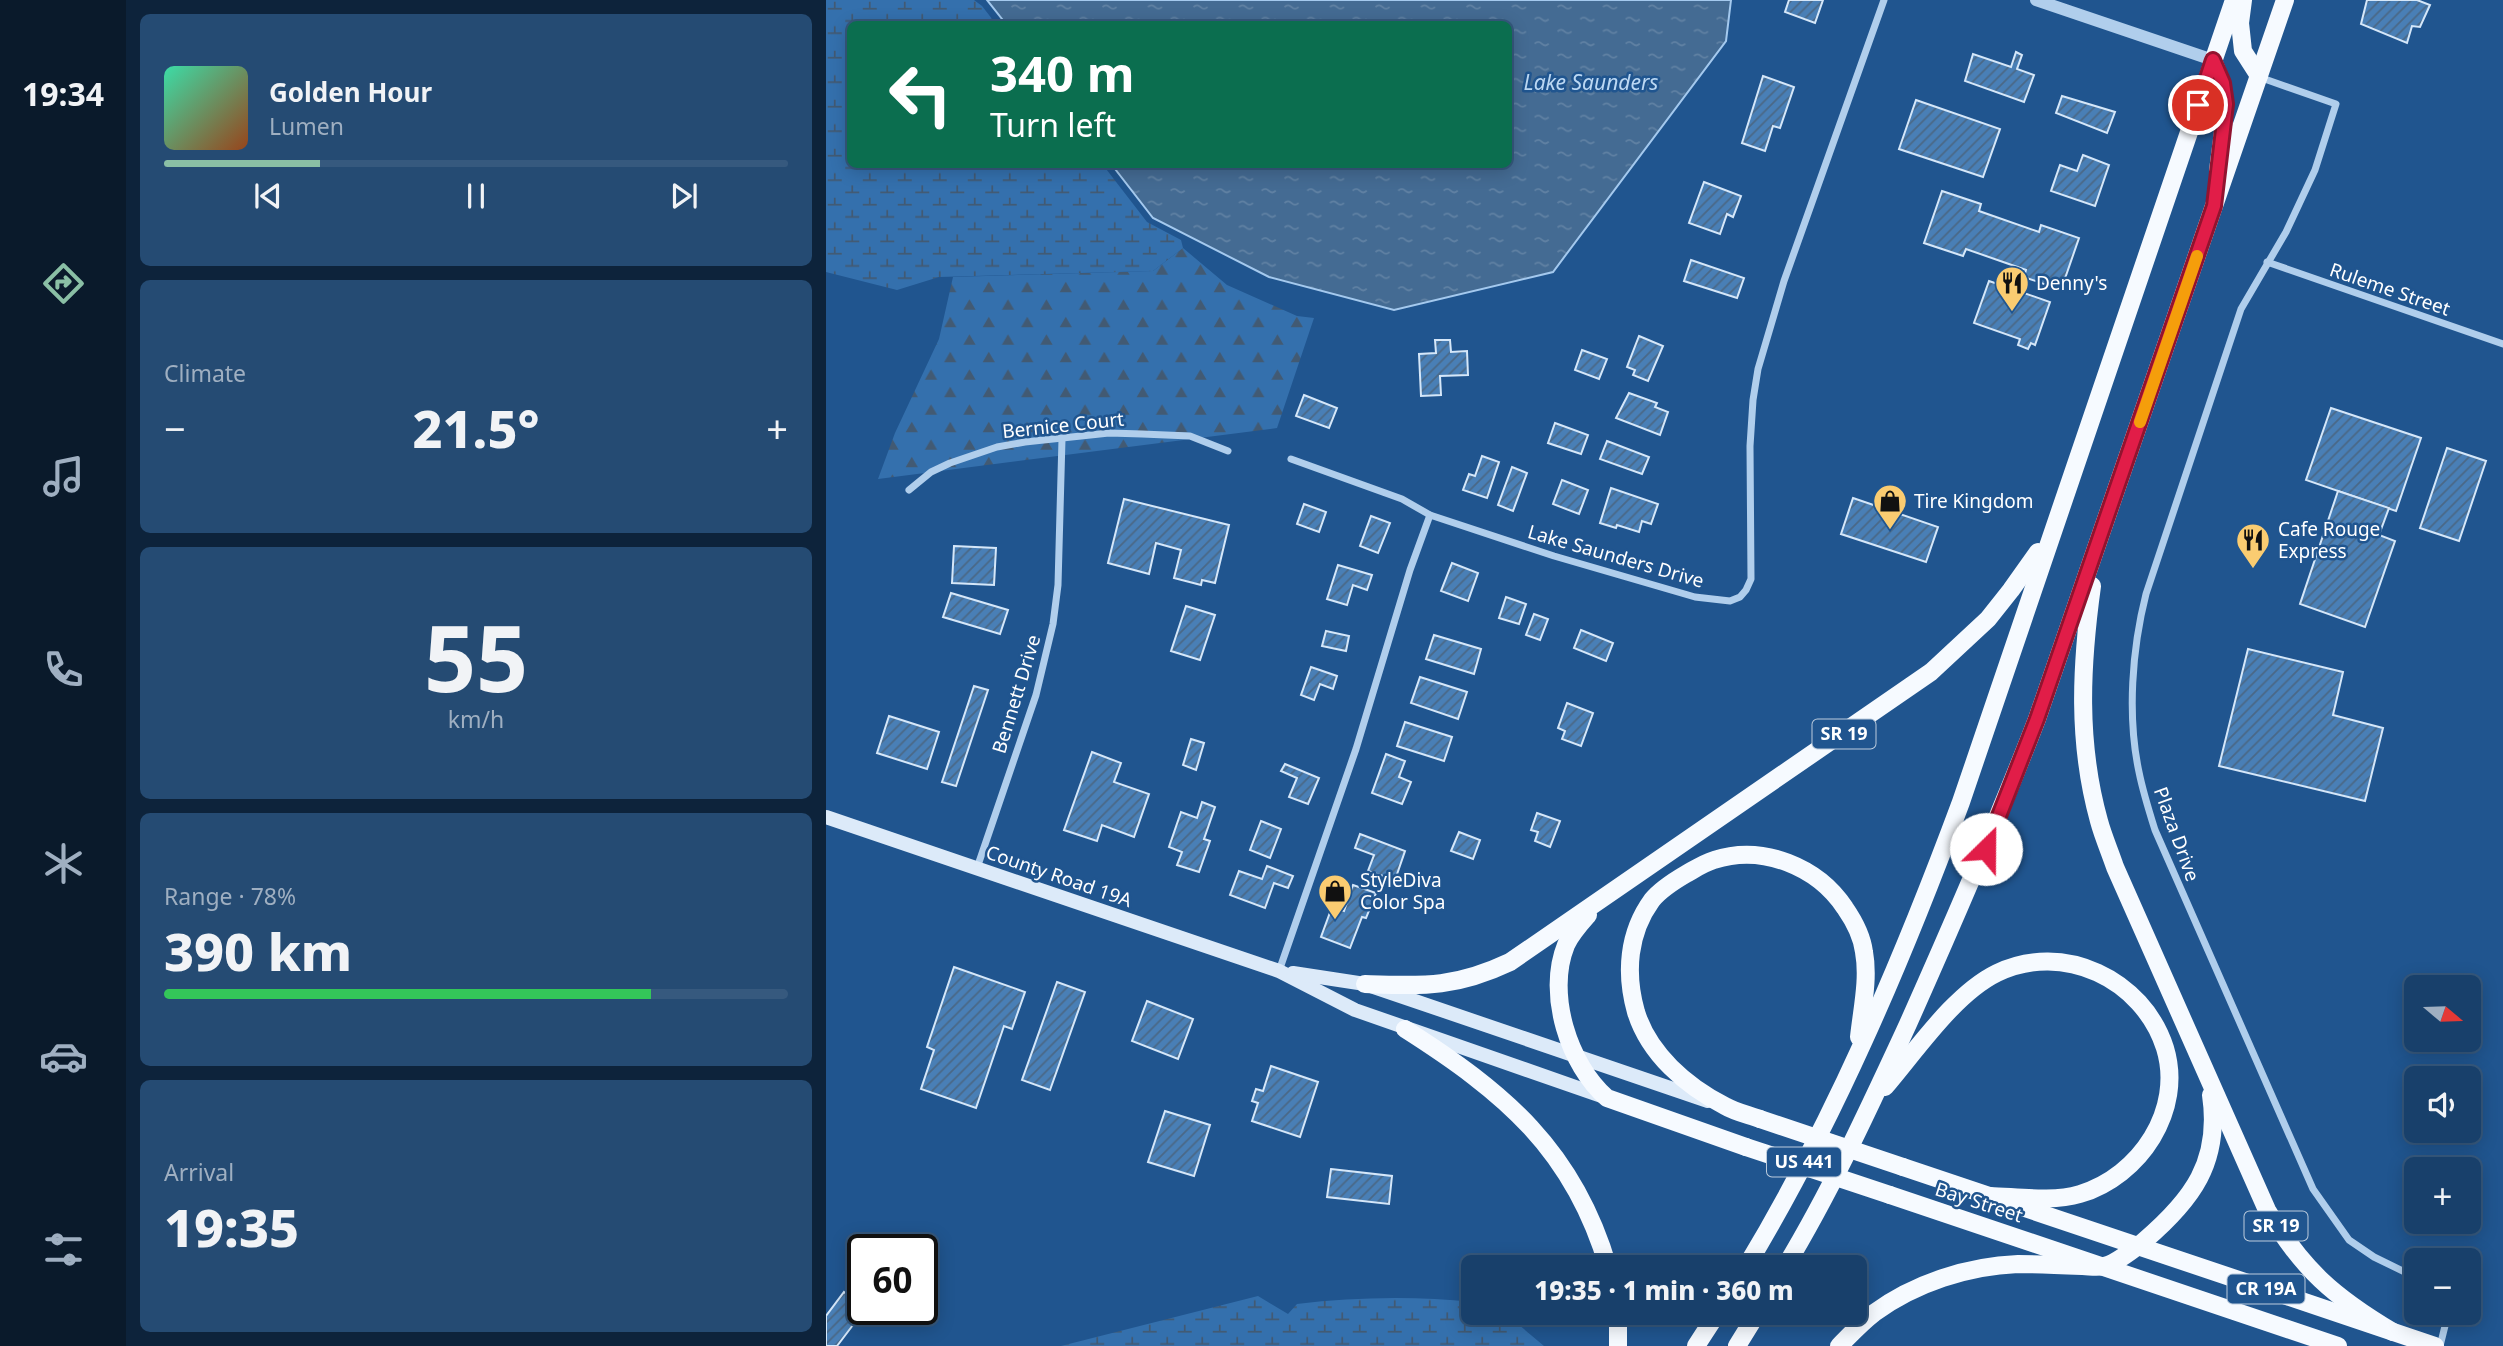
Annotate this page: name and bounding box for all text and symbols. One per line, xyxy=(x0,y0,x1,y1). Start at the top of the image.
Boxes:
text: 340 m xyxy=(990,40,1135,106)
icon: left xyxy=(875,49,966,140)
water label: Lake Saunders xyxy=(1524,68,1658,96)
text: 19:34 xyxy=(22,72,104,115)
text: Golden Hour xyxy=(269,74,432,110)
pin xyxy=(2168,75,2228,135)
icon: arrive xyxy=(2179,86,2217,124)
text: Turn left xyxy=(990,103,1116,146)
text: Lumen xyxy=(269,110,344,142)
icon: previous xyxy=(249,177,287,215)
icon: pause xyxy=(457,177,495,215)
icon: next xyxy=(665,177,703,215)
street label: Ruleme Street xyxy=(2326,256,2454,322)
icon: directions xyxy=(39,259,88,308)
restaurant icon: Denny's xyxy=(1993,264,2031,313)
place label: Denny's xyxy=(2036,270,2107,296)
text: Climate xyxy=(164,357,246,389)
text: 21.5° xyxy=(413,392,539,463)
text: − xyxy=(164,402,186,454)
text: + xyxy=(766,402,788,454)
street label: Bernice Court xyxy=(1001,406,1125,444)
icon: music xyxy=(39,452,88,501)
shop icon: Tire Kingdom xyxy=(1871,482,1909,531)
place label: Tire Kingdom xyxy=(1914,488,2034,514)
place label: Cafe Rouge Express xyxy=(2278,516,2380,564)
street label: Lake Saunders Drive xyxy=(1525,518,1707,594)
restaurant icon: Cafe Rouge Express xyxy=(2234,521,2272,570)
text: 55 xyxy=(424,595,528,719)
street label: Bennett Drive xyxy=(986,631,1046,757)
icon: phone xyxy=(39,645,88,694)
text: km/h xyxy=(448,703,504,735)
road number: SR 19 xyxy=(1812,720,1876,748)
street label: Plaza Drive xyxy=(2148,783,2206,885)
position arrow xyxy=(1949,812,2023,886)
icon: climate xyxy=(39,839,88,888)
street label: County Road 19A xyxy=(982,839,1136,913)
place label: StyleDiva Color Spa xyxy=(1360,867,1445,915)
shop icon: StyleDiva Color Spa xyxy=(1316,872,1354,921)
text: Range · 78% xyxy=(164,880,296,912)
text: 390 km xyxy=(164,915,352,986)
north arrow xyxy=(2404,975,2482,1052)
map controls xyxy=(2404,975,2481,1325)
icon: car xyxy=(39,1032,88,1081)
button: sound xyxy=(2404,1066,2481,1143)
road number: US 441 xyxy=(1767,1148,1841,1176)
text: Arrival xyxy=(164,1156,234,1188)
button: + xyxy=(2404,1157,2481,1234)
street label: Bay Street xyxy=(1932,1176,2026,1228)
text: 19:35 xyxy=(164,1191,299,1262)
road number: SR 19 xyxy=(2244,1212,2308,1240)
icon: filters xyxy=(39,1225,88,1274)
speed limit sign: 60 xyxy=(847,1234,938,1325)
button: − xyxy=(2404,1248,2481,1325)
text: 19:35 · 1 min · 360 m xyxy=(1534,1272,1794,1308)
road number: CR 19A xyxy=(2228,1274,2304,1304)

